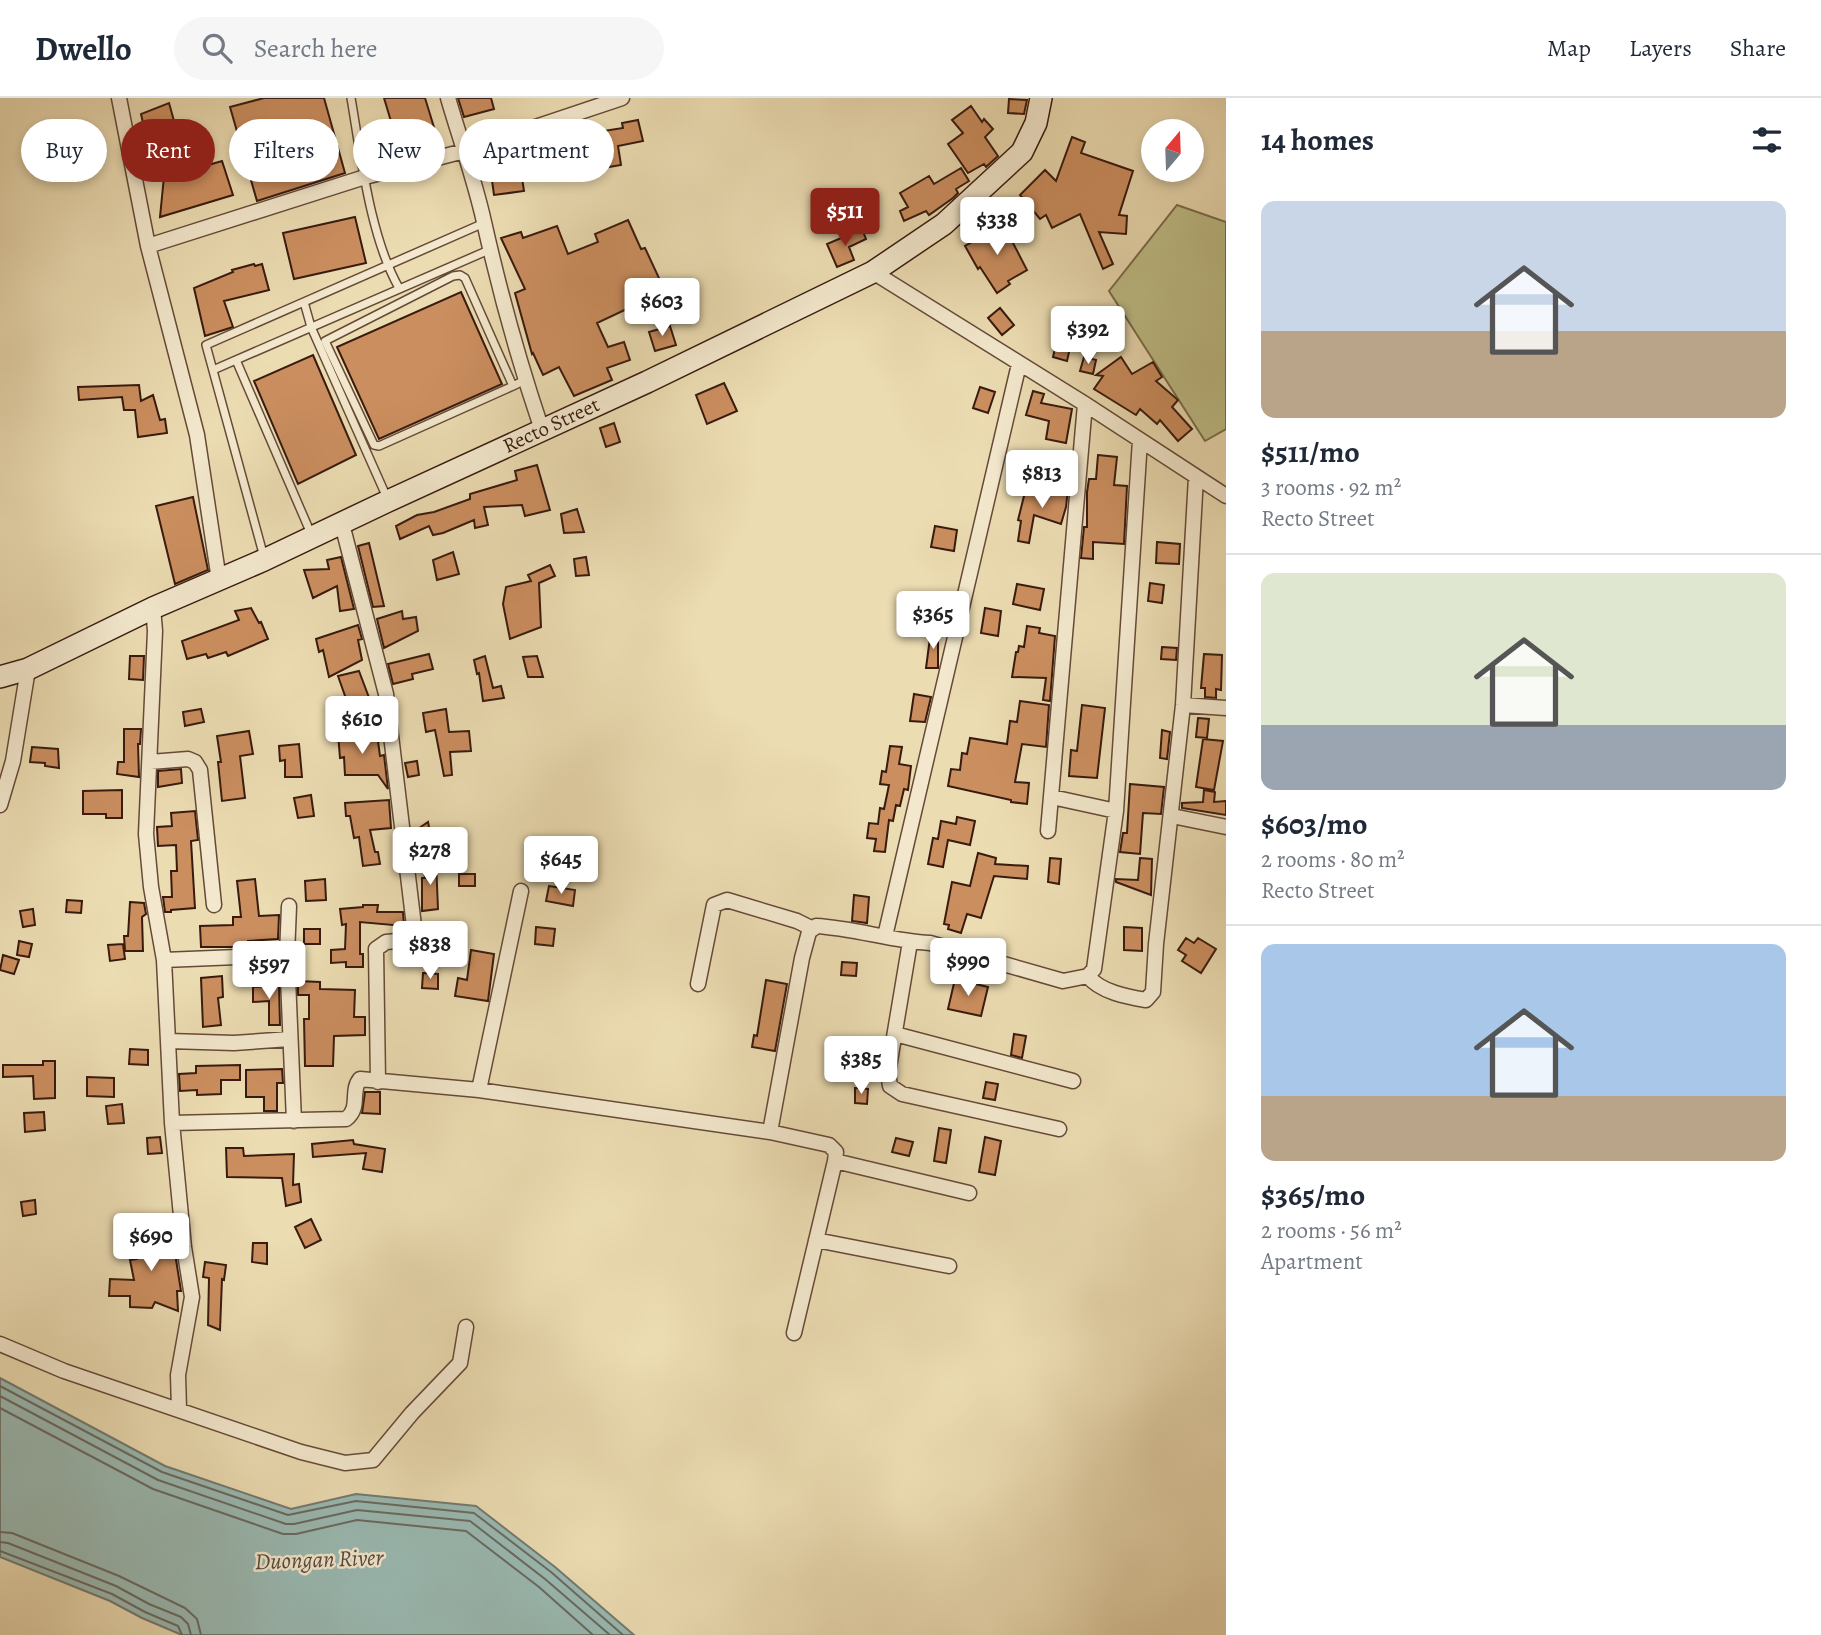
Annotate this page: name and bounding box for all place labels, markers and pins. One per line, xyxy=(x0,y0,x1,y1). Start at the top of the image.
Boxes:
pin: $511 xyxy=(804,188,886,248)
pin: $338 xyxy=(956,198,1038,257)
pin: $603 xyxy=(621,278,703,338)
pin: $392 xyxy=(1047,306,1129,366)
pin: $813 xyxy=(1001,450,1083,510)
pin: $365 xyxy=(892,592,974,651)
pin: $610 xyxy=(321,696,403,756)
pin: $278 xyxy=(389,828,471,887)
pin: $645 xyxy=(520,836,602,896)
pin: $838 xyxy=(389,922,471,981)
pin: $990 xyxy=(927,939,1009,998)
pin: $597 xyxy=(228,942,310,1001)
pin: $385 xyxy=(820,1037,902,1096)
pin: $690 xyxy=(110,1214,192,1273)

